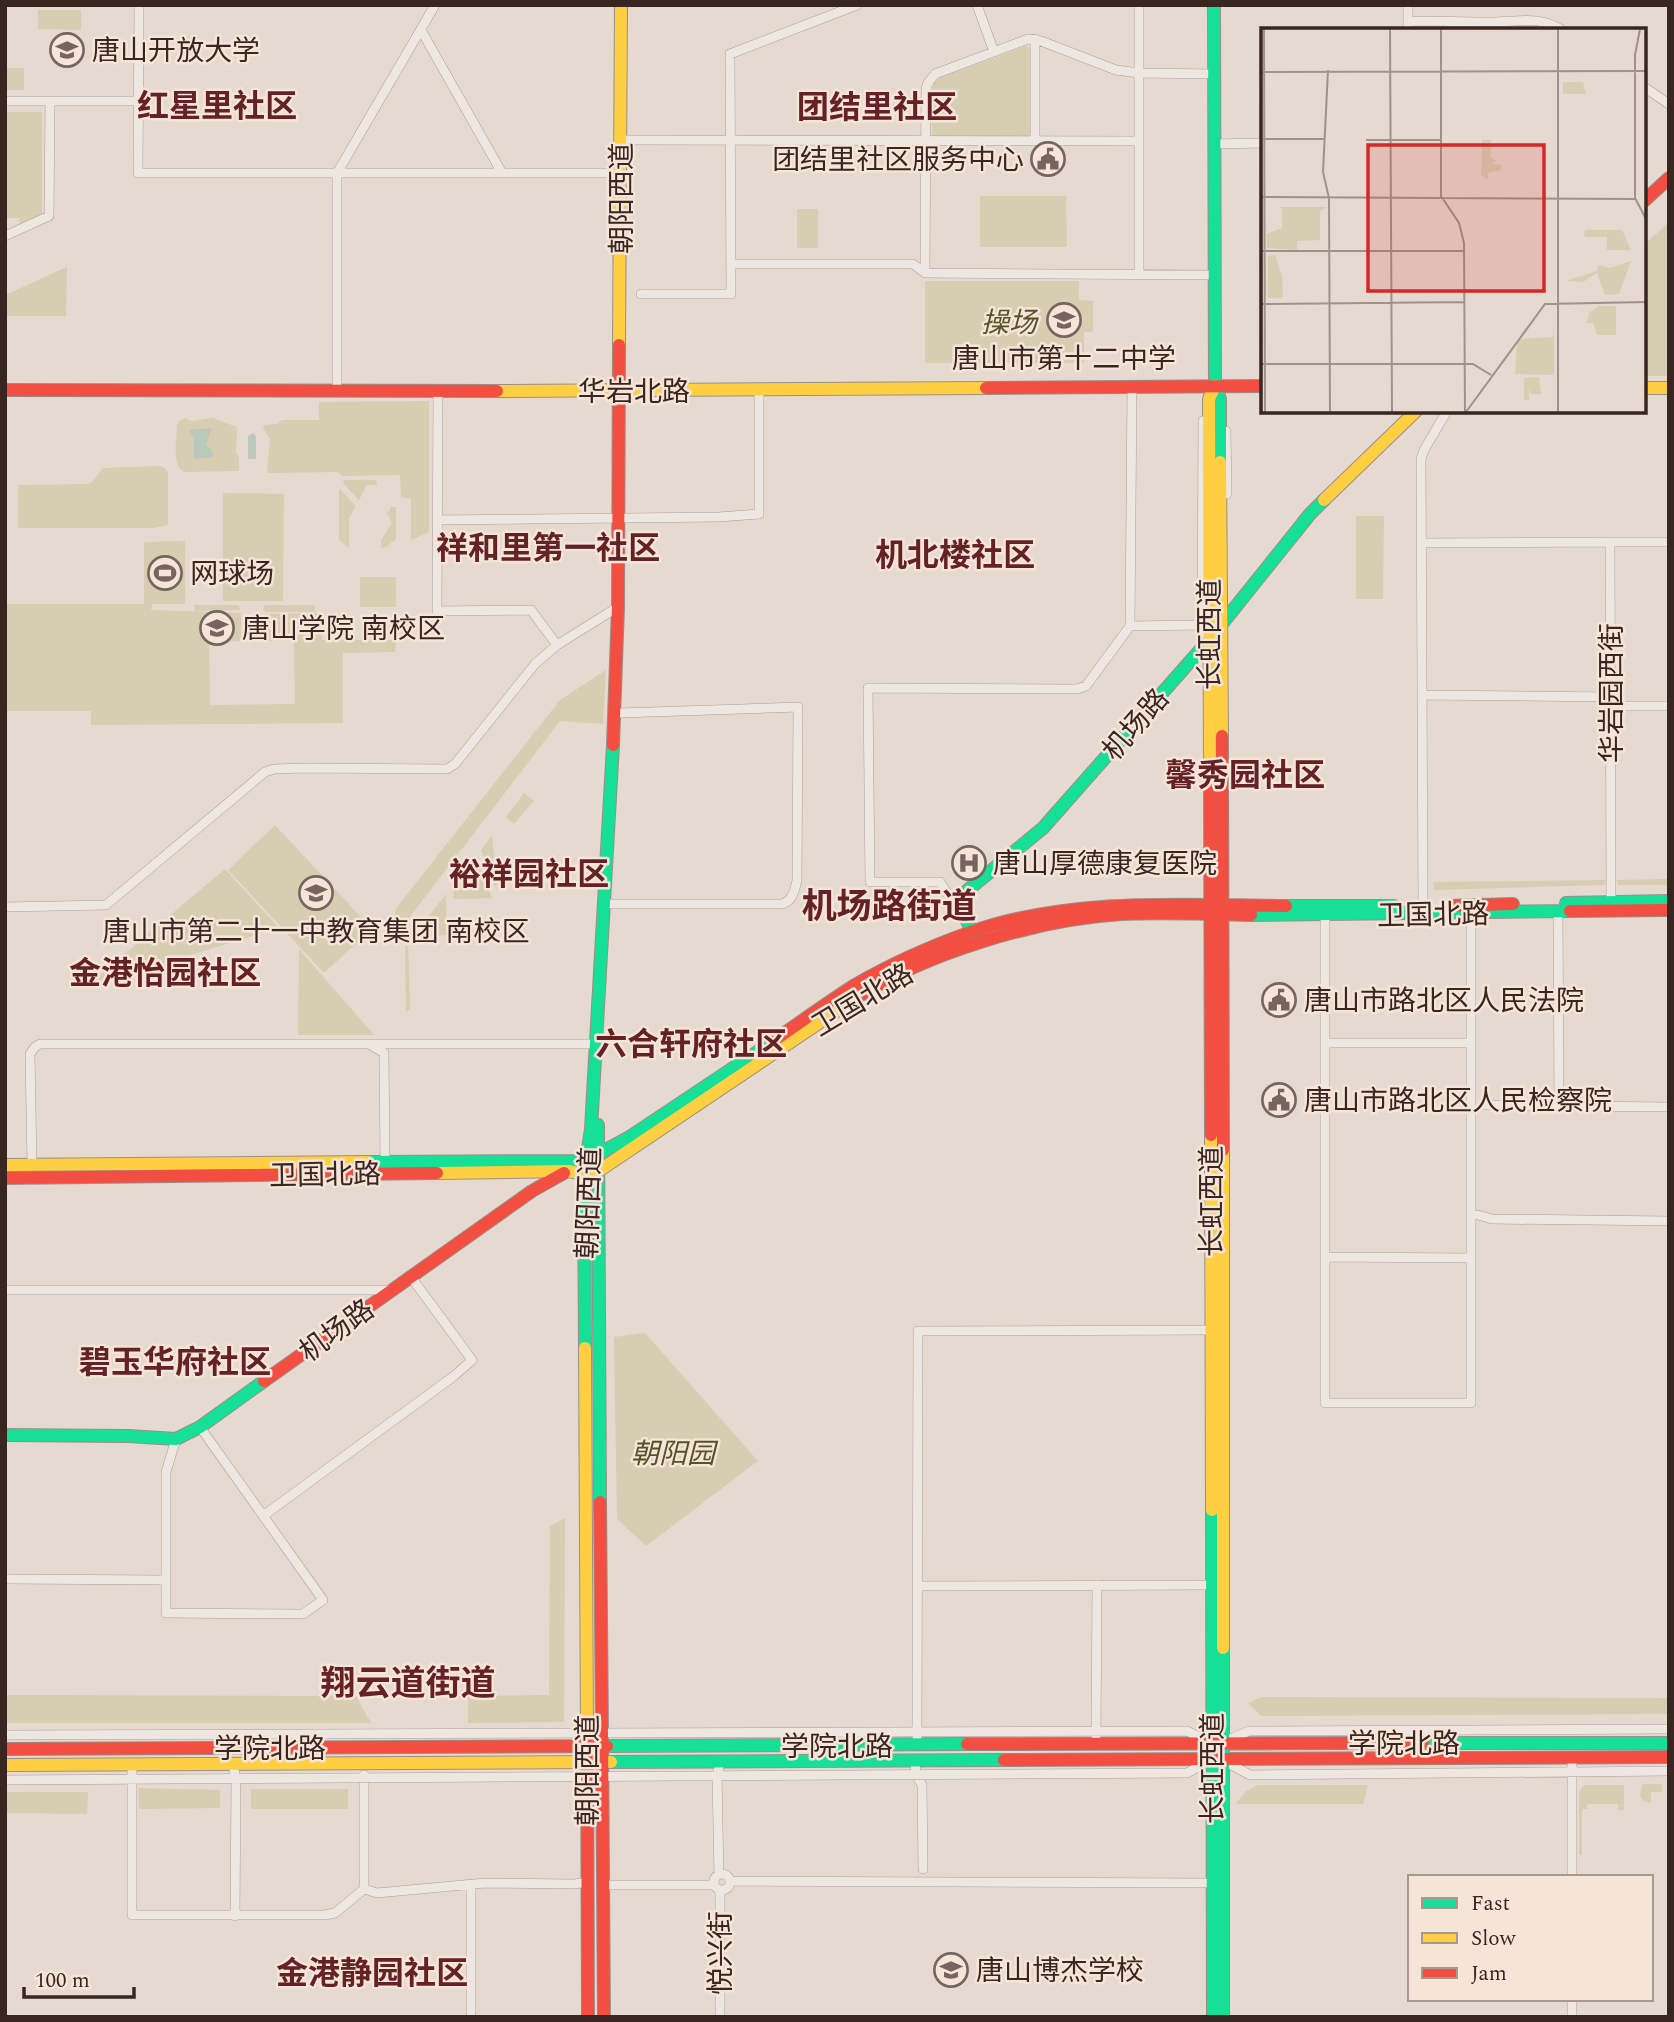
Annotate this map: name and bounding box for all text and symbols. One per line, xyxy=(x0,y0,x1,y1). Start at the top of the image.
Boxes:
inset map xyxy=(1261,28,1646,413)
place label: 唐山开放大学 xyxy=(92,30,260,73)
school or university icon: 唐山开放大学 xyxy=(48,31,86,69)
district label: 红星里社区 xyxy=(137,83,297,132)
district label: 团结里社区 xyxy=(797,84,957,133)
place label: 团结里社区服务中心 xyxy=(772,139,1024,182)
public building icon: 团结里社区服务中心 xyxy=(1029,140,1067,178)
street label: 朝阳西道 xyxy=(601,142,644,254)
school or university icon: 唐山市第十二中学 xyxy=(1045,301,1083,339)
park label: 操场 xyxy=(981,302,1039,345)
place label: 唐山市第十二中学 xyxy=(952,338,1176,381)
street label: 华岩北路 xyxy=(578,371,690,414)
district label: 祥和里第一社区 xyxy=(436,525,660,574)
district label: 机北楼社区 xyxy=(875,532,1035,581)
place label: 网球场 xyxy=(190,553,274,596)
sports icon: 网球场 xyxy=(146,554,184,592)
street label: 长虹西道 xyxy=(1189,578,1232,690)
place label: 唐山学院 南校区 xyxy=(242,608,445,651)
school or university icon: 唐山学院 南校区 xyxy=(198,609,236,647)
street label: 华岩园西街 xyxy=(1591,623,1634,763)
street label: 机场路 xyxy=(1092,679,1180,771)
district label: 馨秀园社区 xyxy=(1165,752,1325,801)
place label: 唐山厚德康复医院 xyxy=(993,843,1217,886)
hospital icon: 唐山厚德康复医院 xyxy=(950,844,988,882)
district label: 裕祥园社区 xyxy=(449,851,609,900)
school or university icon: 唐山市第二十一中教育集团 南校区 xyxy=(297,874,335,912)
district label: 机场路街道 xyxy=(801,881,977,934)
street label: 卫国北路 xyxy=(1377,893,1489,938)
place label: 唐山市第二十一中教育集团 南校区 xyxy=(102,911,530,954)
district label: 金港怡园社区 xyxy=(69,950,261,999)
street label: 卫国北路 xyxy=(804,953,922,1048)
place label: 唐山市路北区人民法院 xyxy=(1304,980,1584,1023)
public building icon: 唐山市路北区人民法院 xyxy=(1260,981,1298,1019)
district label: 六合轩府社区 xyxy=(595,1021,787,1070)
place label: 唐山市路北区人民检察院 xyxy=(1304,1080,1612,1123)
public building icon: 唐山市路北区人民检察院 xyxy=(1260,1081,1298,1119)
street label: 长虹西道 xyxy=(1191,1145,1234,1257)
street label: 朝阳西道 xyxy=(566,1146,613,1260)
street label: 卫国北路 xyxy=(269,1153,381,1198)
street label: 机场路 xyxy=(290,1289,384,1373)
district label: 碧玉华府社区 xyxy=(79,1339,271,1388)
park label: 朝阳园 xyxy=(631,1433,719,1476)
district label: 翔云道街道 xyxy=(320,1658,496,1711)
street label: 长虹西道 xyxy=(1192,1712,1235,1824)
street label: 朝阳西道 xyxy=(567,1714,610,1826)
street label: 学院北路 xyxy=(1348,1723,1460,1766)
street label: 学院北路 xyxy=(781,1726,893,1769)
street label: 学院北路 xyxy=(214,1728,326,1771)
legend xyxy=(1408,1875,1653,2001)
text: Fast xyxy=(1471,1888,1510,1920)
street label: 悦兴街 xyxy=(700,1911,743,1995)
text: Slow xyxy=(1471,1923,1517,1955)
district label: 金港静园社区 xyxy=(276,1950,468,1999)
place label: 唐山博杰学校 xyxy=(976,1950,1144,1993)
school or university icon: 唐山博杰学校 xyxy=(932,1951,970,1989)
scale bar xyxy=(24,1955,135,1999)
text: Jam xyxy=(1471,1958,1507,1990)
text: 100 m xyxy=(35,1965,90,1997)

